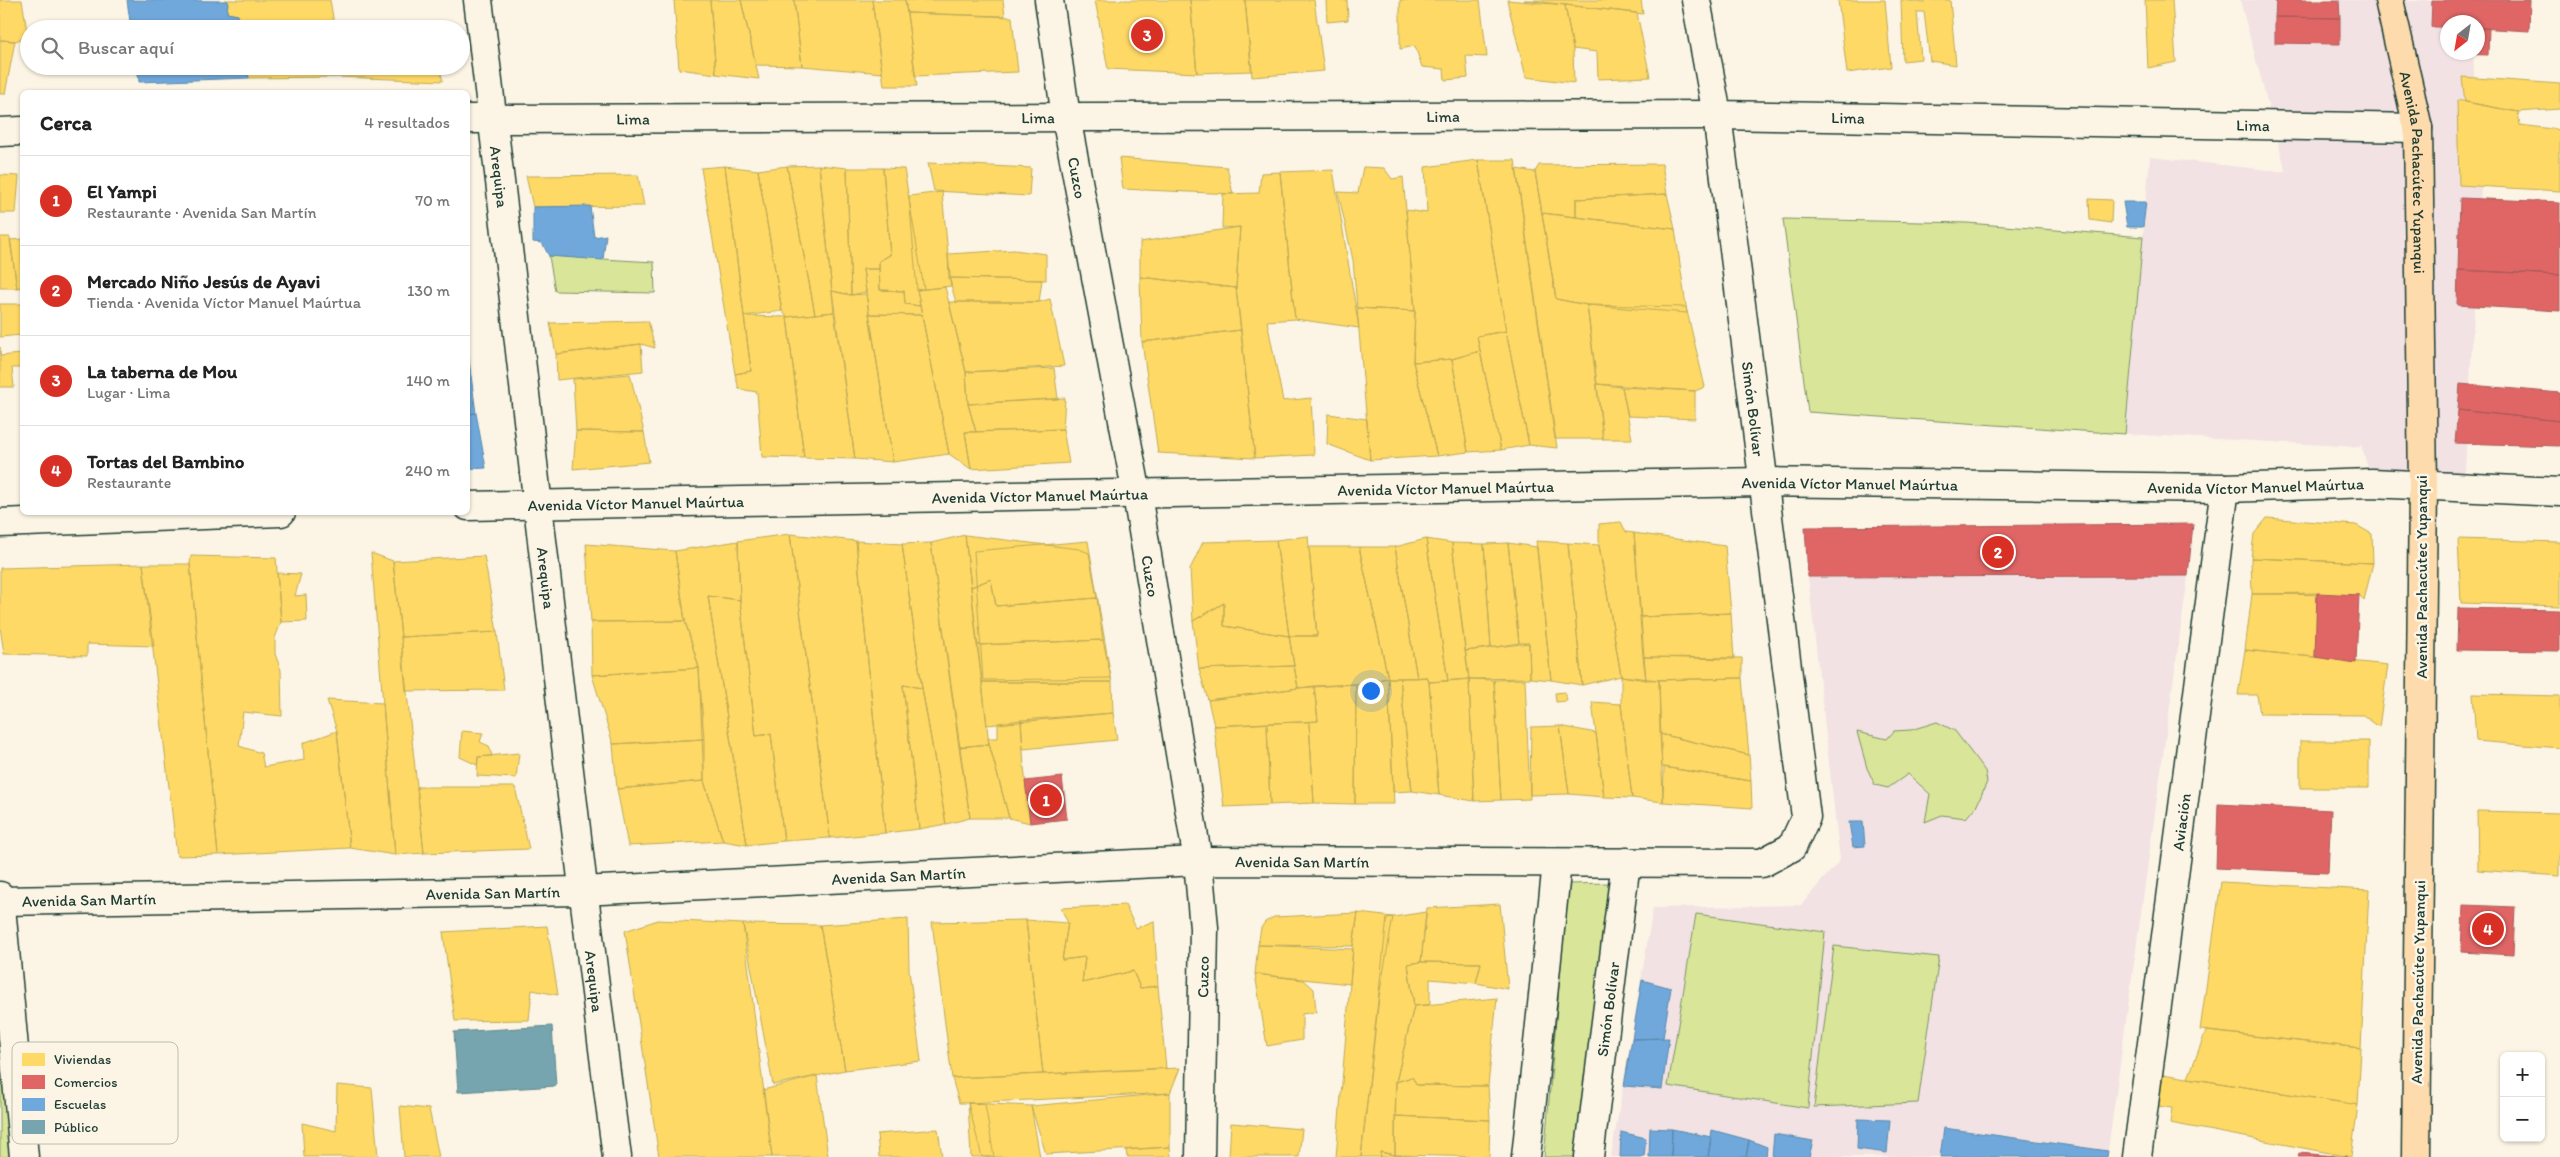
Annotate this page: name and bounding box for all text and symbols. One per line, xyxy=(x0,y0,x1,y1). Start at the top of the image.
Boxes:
north arrow xyxy=(2440,15,2485,60)
pin: 3 xyxy=(1131,16,1163,54)
search box xyxy=(20,20,470,75)
icon: search xyxy=(38,34,66,62)
text: Buscar aquí xyxy=(78,36,174,59)
street label: Avenida Pachacútec Yupanqui xyxy=(2396,69,2430,274)
street label: Lima xyxy=(1426,106,1460,125)
street label: Lima xyxy=(1021,108,1055,127)
street label: Lima xyxy=(1831,108,1865,127)
street label: Lima xyxy=(616,109,650,128)
text: Cerca xyxy=(40,110,92,135)
text: 4 resultados xyxy=(364,113,450,132)
street label: Lima xyxy=(2236,115,2270,135)
street label: Arequipa xyxy=(486,145,513,209)
street label: Cuzco xyxy=(1064,155,1091,200)
text: El Yampi xyxy=(87,180,157,203)
text: 1 xyxy=(52,191,60,210)
text: 70 m xyxy=(415,191,450,210)
text: Restaurante · Avenida San Martín xyxy=(87,203,317,222)
text: Mercado Niño Jesús de Ayavi xyxy=(87,270,320,293)
text: 2 xyxy=(52,281,60,300)
text: 130 m xyxy=(407,281,450,300)
text: Tienda · Avenida Víctor Manuel Maúrtua xyxy=(87,293,361,312)
text: La taberna de Mou xyxy=(87,360,237,383)
street label: Simón Bolívar xyxy=(1738,360,1768,458)
text: 3 xyxy=(52,371,60,390)
text: 140 m xyxy=(406,371,450,390)
text: Lugar · Lima xyxy=(87,383,170,402)
text: Tortas del Bambino xyxy=(87,450,244,473)
text: 4 xyxy=(51,461,61,480)
text: 240 m xyxy=(405,461,450,480)
street label: Avenida Víctor Manuel Maúrtua xyxy=(1741,472,1959,494)
text: Restaurante xyxy=(87,473,171,492)
street label: Avenida Víctor Manuel Maúrtua xyxy=(2147,474,2365,498)
street label: Avenida Pachacútec Yupanqui xyxy=(2412,475,2431,679)
street label: Avenida Víctor Manuel Maúrtua xyxy=(1337,476,1555,499)
street label: Avenida Víctor Manuel Maúrtua xyxy=(931,484,1149,507)
street label: Avenida Víctor Manuel Maúrtua xyxy=(527,491,745,514)
pin: 2 xyxy=(1982,533,2014,571)
street label: Arequipa xyxy=(533,546,559,611)
street label: Cuzco xyxy=(1138,554,1163,598)
your location xyxy=(1358,678,1384,704)
pin: 1 xyxy=(1030,781,1062,819)
street label: Aviación xyxy=(2168,792,2194,852)
street label: Avenida San Martín xyxy=(1235,852,1369,871)
street label: Avenida San Martín xyxy=(831,863,966,888)
street label: Avenida Pachacútec Yupanqui xyxy=(2407,880,2429,1084)
street label: Avenida San Martín xyxy=(426,882,560,903)
street label: Avenida San Martín xyxy=(22,889,156,910)
pin: 4 xyxy=(2472,910,2504,948)
street label: Arequipa xyxy=(581,949,608,1014)
street label: Cuzco xyxy=(1193,956,1213,998)
street label: Simón Bolívar xyxy=(1592,961,1623,1058)
legend xyxy=(12,1042,178,1144)
text: Viviendas xyxy=(54,1051,111,1068)
map controls xyxy=(2500,1052,2545,1142)
button: + xyxy=(2500,1052,2545,1097)
text: Comercios xyxy=(54,1074,117,1091)
text: Escuelas xyxy=(54,1096,106,1113)
button: − xyxy=(2500,1097,2545,1142)
text: Público xyxy=(54,1119,98,1136)

